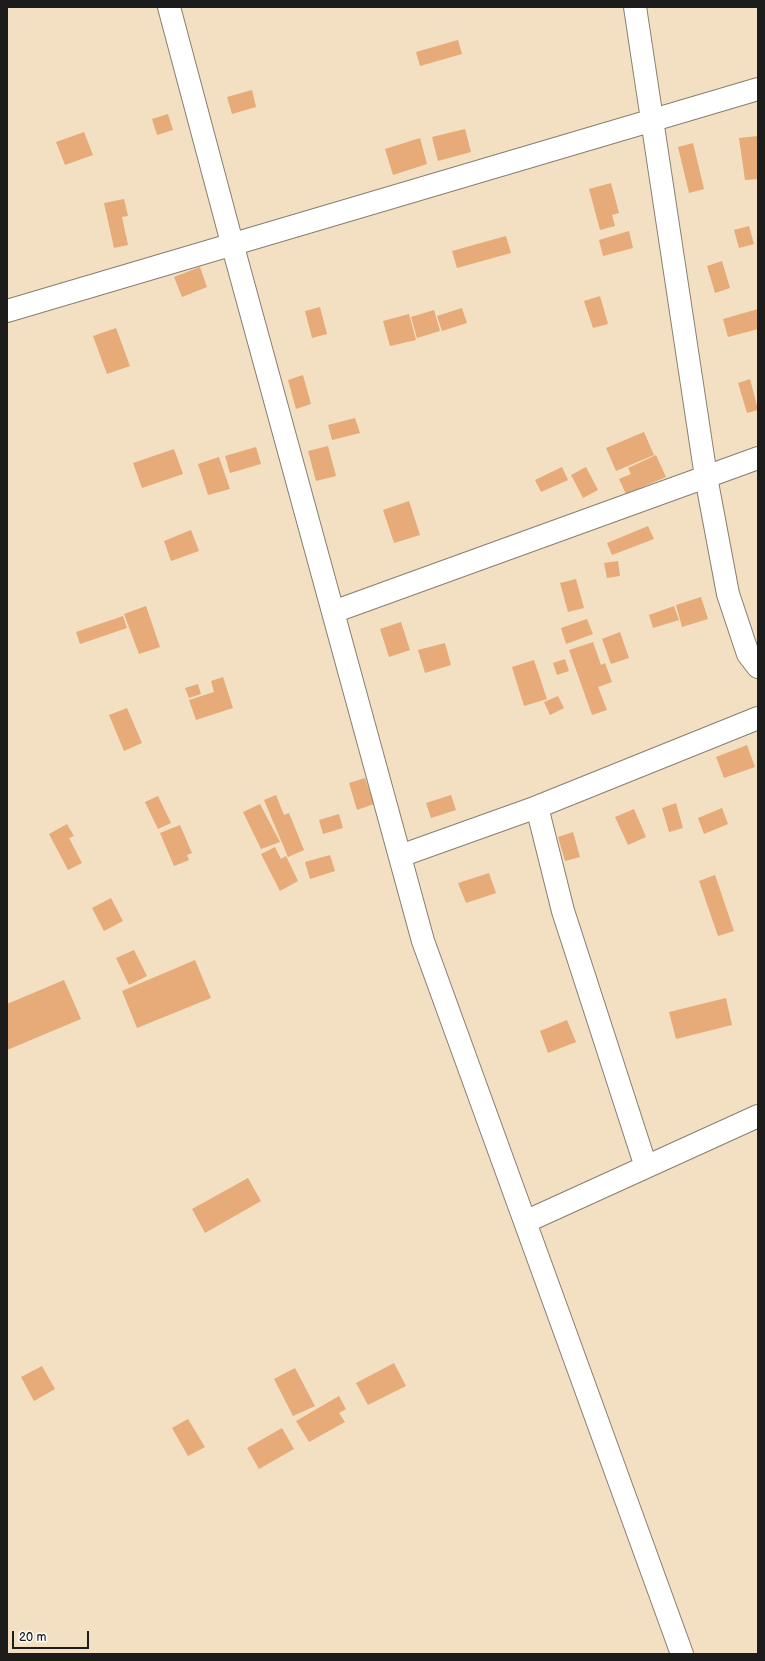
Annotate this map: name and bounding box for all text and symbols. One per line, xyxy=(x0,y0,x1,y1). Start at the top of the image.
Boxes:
scale bar xyxy=(14,1623,91,1649)
text: 20 m xyxy=(19,1630,46,1645)

